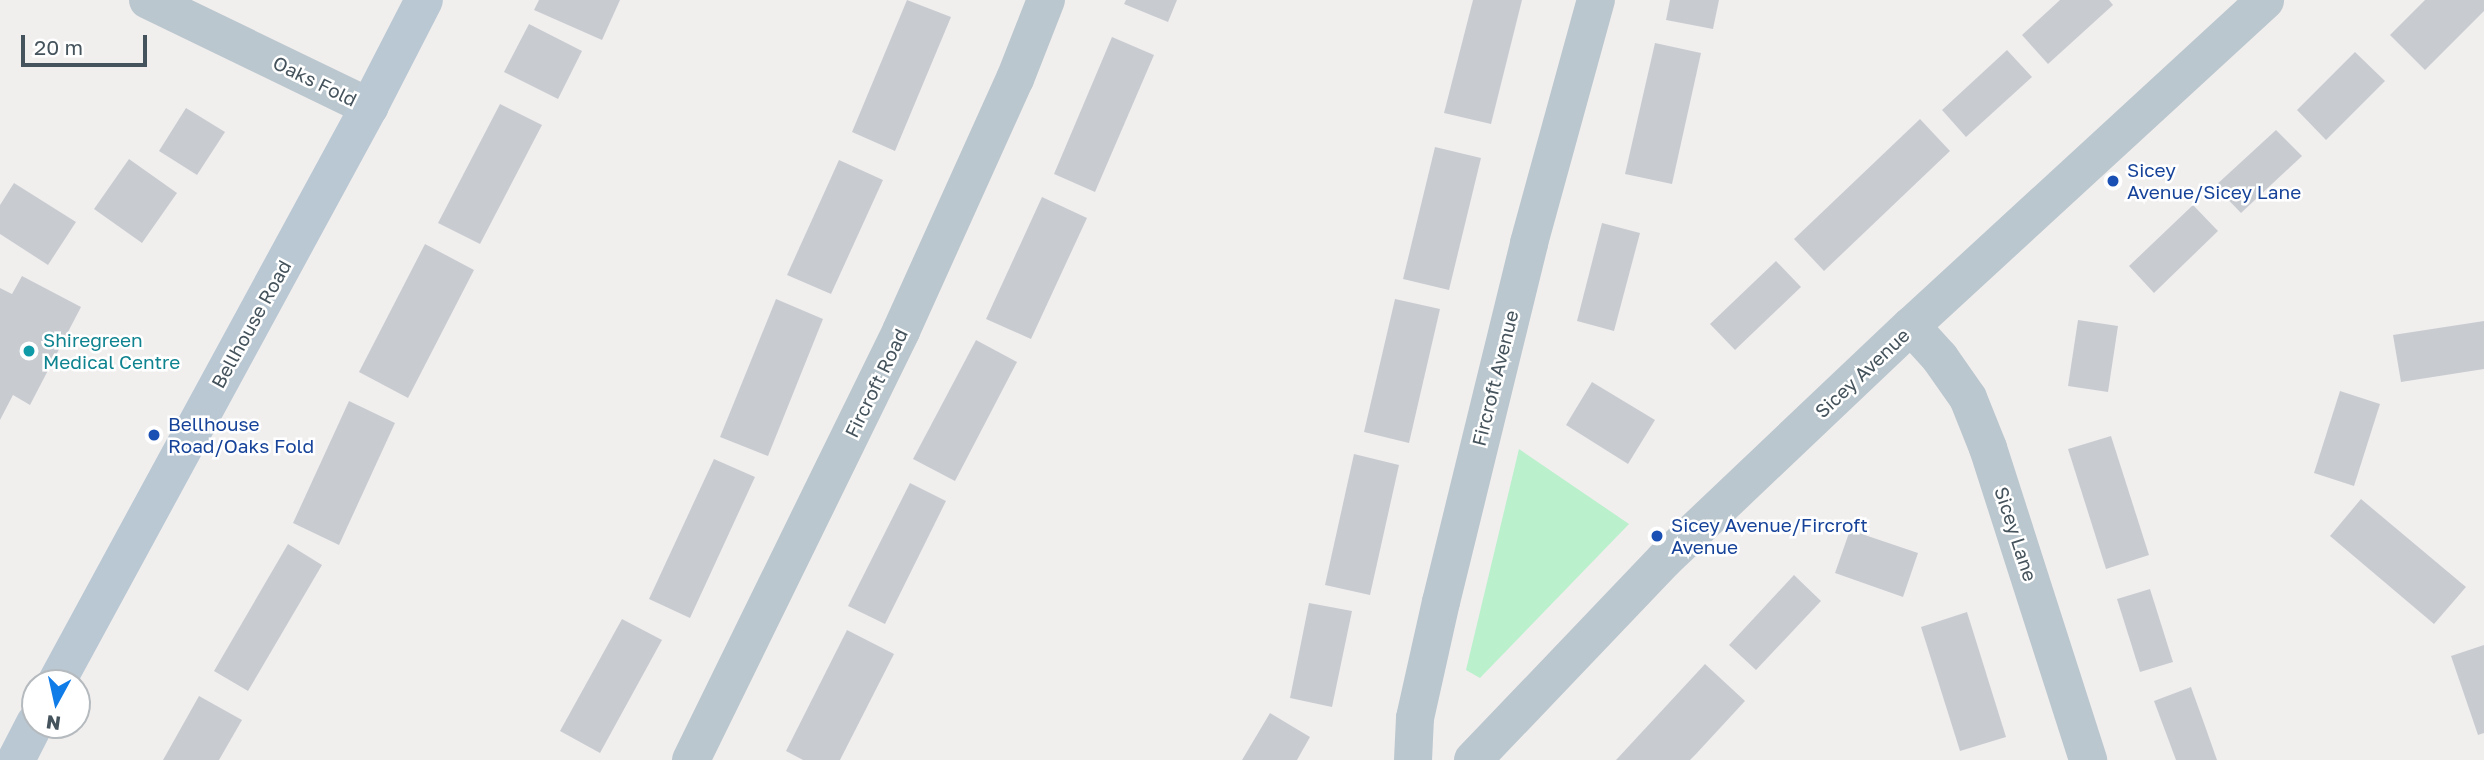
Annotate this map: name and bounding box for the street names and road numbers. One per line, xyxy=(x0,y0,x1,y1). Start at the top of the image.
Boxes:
street label: Oaks Fold xyxy=(269,51,361,111)
street label: Bellhouse Road xyxy=(206,256,296,392)
street label: Fircroft Avenue xyxy=(1467,308,1523,448)
street label: Sicey Avenue xyxy=(1810,324,1914,422)
street label: Fircroft Road xyxy=(840,325,912,441)
street label: Sicey Lane xyxy=(1990,484,2042,584)

